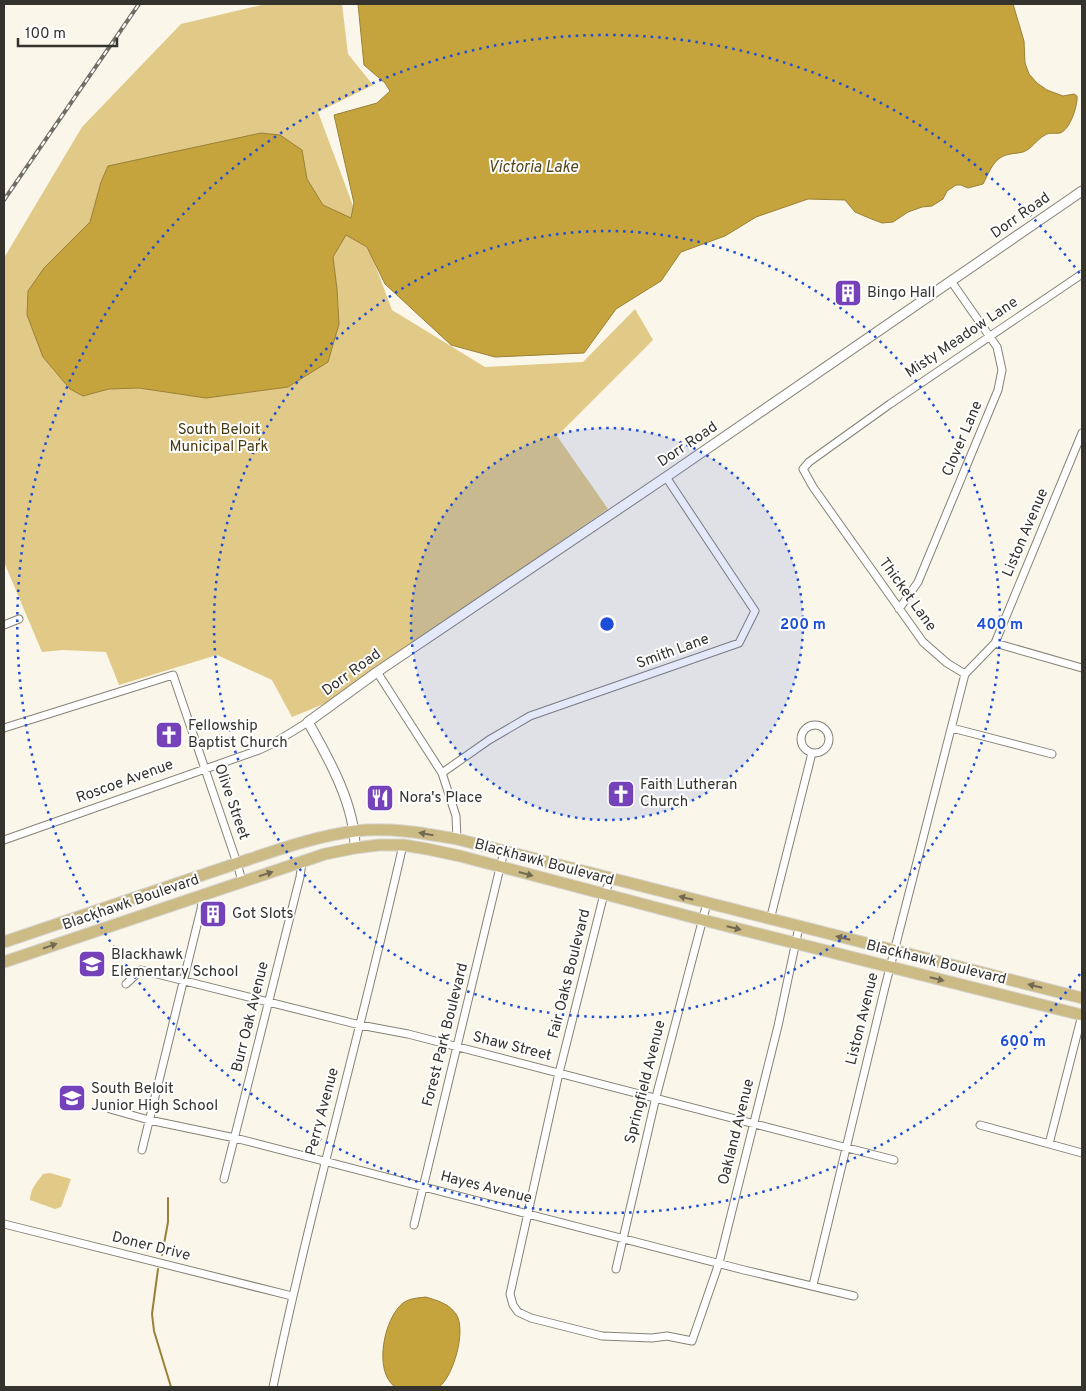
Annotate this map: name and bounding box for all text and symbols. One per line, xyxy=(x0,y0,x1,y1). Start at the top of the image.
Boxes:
scale bar xyxy=(18,15,116,47)
text: 100 m xyxy=(25,25,66,44)
water label: Victoria Lake xyxy=(488,158,579,178)
street label: Dorr Road xyxy=(988,189,1054,243)
building icon: Bingo Hall xyxy=(833,278,863,308)
place label: Bingo Hall xyxy=(867,284,935,303)
street label: Misty Meadow Lane xyxy=(902,293,1022,383)
street label: Clover Lane xyxy=(939,398,987,480)
street label: Dorr Road xyxy=(654,418,722,472)
park label: South Beloit Municipal Park xyxy=(169,421,269,457)
street label: Liston Avenue xyxy=(999,486,1053,580)
street label: Thicket Lane xyxy=(874,554,940,636)
centre of rings xyxy=(598,615,616,633)
text: 200 m xyxy=(780,616,826,635)
text: 400 m xyxy=(977,616,1023,635)
street label: Smith Lane xyxy=(634,630,712,674)
street label: Dorr Road xyxy=(319,645,385,701)
place label: Fellowship Baptist Church xyxy=(188,717,288,753)
church icon: Fellowship Baptist Church xyxy=(154,720,184,750)
street label: Roscoe Avenue xyxy=(74,756,176,808)
street label: Olive Street xyxy=(209,761,253,843)
place label: Faith Lutheran Church xyxy=(640,776,737,812)
church icon: Faith Lutheran Church xyxy=(606,779,636,809)
restaurant icon: Nora's Place xyxy=(365,783,395,813)
place label: Nora's Place xyxy=(399,789,482,808)
one-way arrow xyxy=(418,829,434,837)
street label: Blackhawk Boulevard xyxy=(472,835,616,891)
one-way arrow xyxy=(259,869,274,877)
one-way arrow xyxy=(519,870,534,878)
street label: Blackhawk Boulevard xyxy=(60,871,202,935)
one-way arrow xyxy=(679,894,694,902)
building icon: Got Slots xyxy=(198,899,228,929)
place label: Got Slots xyxy=(232,905,293,924)
street label: Fair Oaks Boulevard xyxy=(545,907,595,1041)
one-way arrow xyxy=(727,924,742,932)
one-way arrow xyxy=(836,934,851,942)
street label: Blackhawk Boulevard xyxy=(864,936,1008,990)
one-way arrow xyxy=(43,942,58,950)
place label: Blackhawk Elementary School xyxy=(111,946,238,982)
school or university icon: Blackhawk Elementary School xyxy=(77,949,107,979)
street label: Burr Oak Avenue xyxy=(228,960,274,1074)
street label: Forest Park Boulevard xyxy=(419,961,473,1109)
street label: Liston Avenue xyxy=(842,971,884,1067)
one-way arrow xyxy=(930,975,945,983)
one-way arrow xyxy=(1027,982,1042,990)
street label: Springfield Avenue xyxy=(621,1018,671,1146)
street label: Shaw Street xyxy=(471,1028,553,1066)
text: 600 m xyxy=(1000,1033,1046,1052)
street label: Perry Avenue xyxy=(302,1066,344,1158)
street label: Oakland Avenue xyxy=(715,1077,759,1187)
place label: South Beloit Junior High School xyxy=(91,1080,218,1116)
school or university icon: South Beloit Junior High School xyxy=(57,1083,87,1113)
street label: Hayes Avenue xyxy=(438,1167,534,1209)
street label: Doner Drive xyxy=(110,1228,192,1266)

